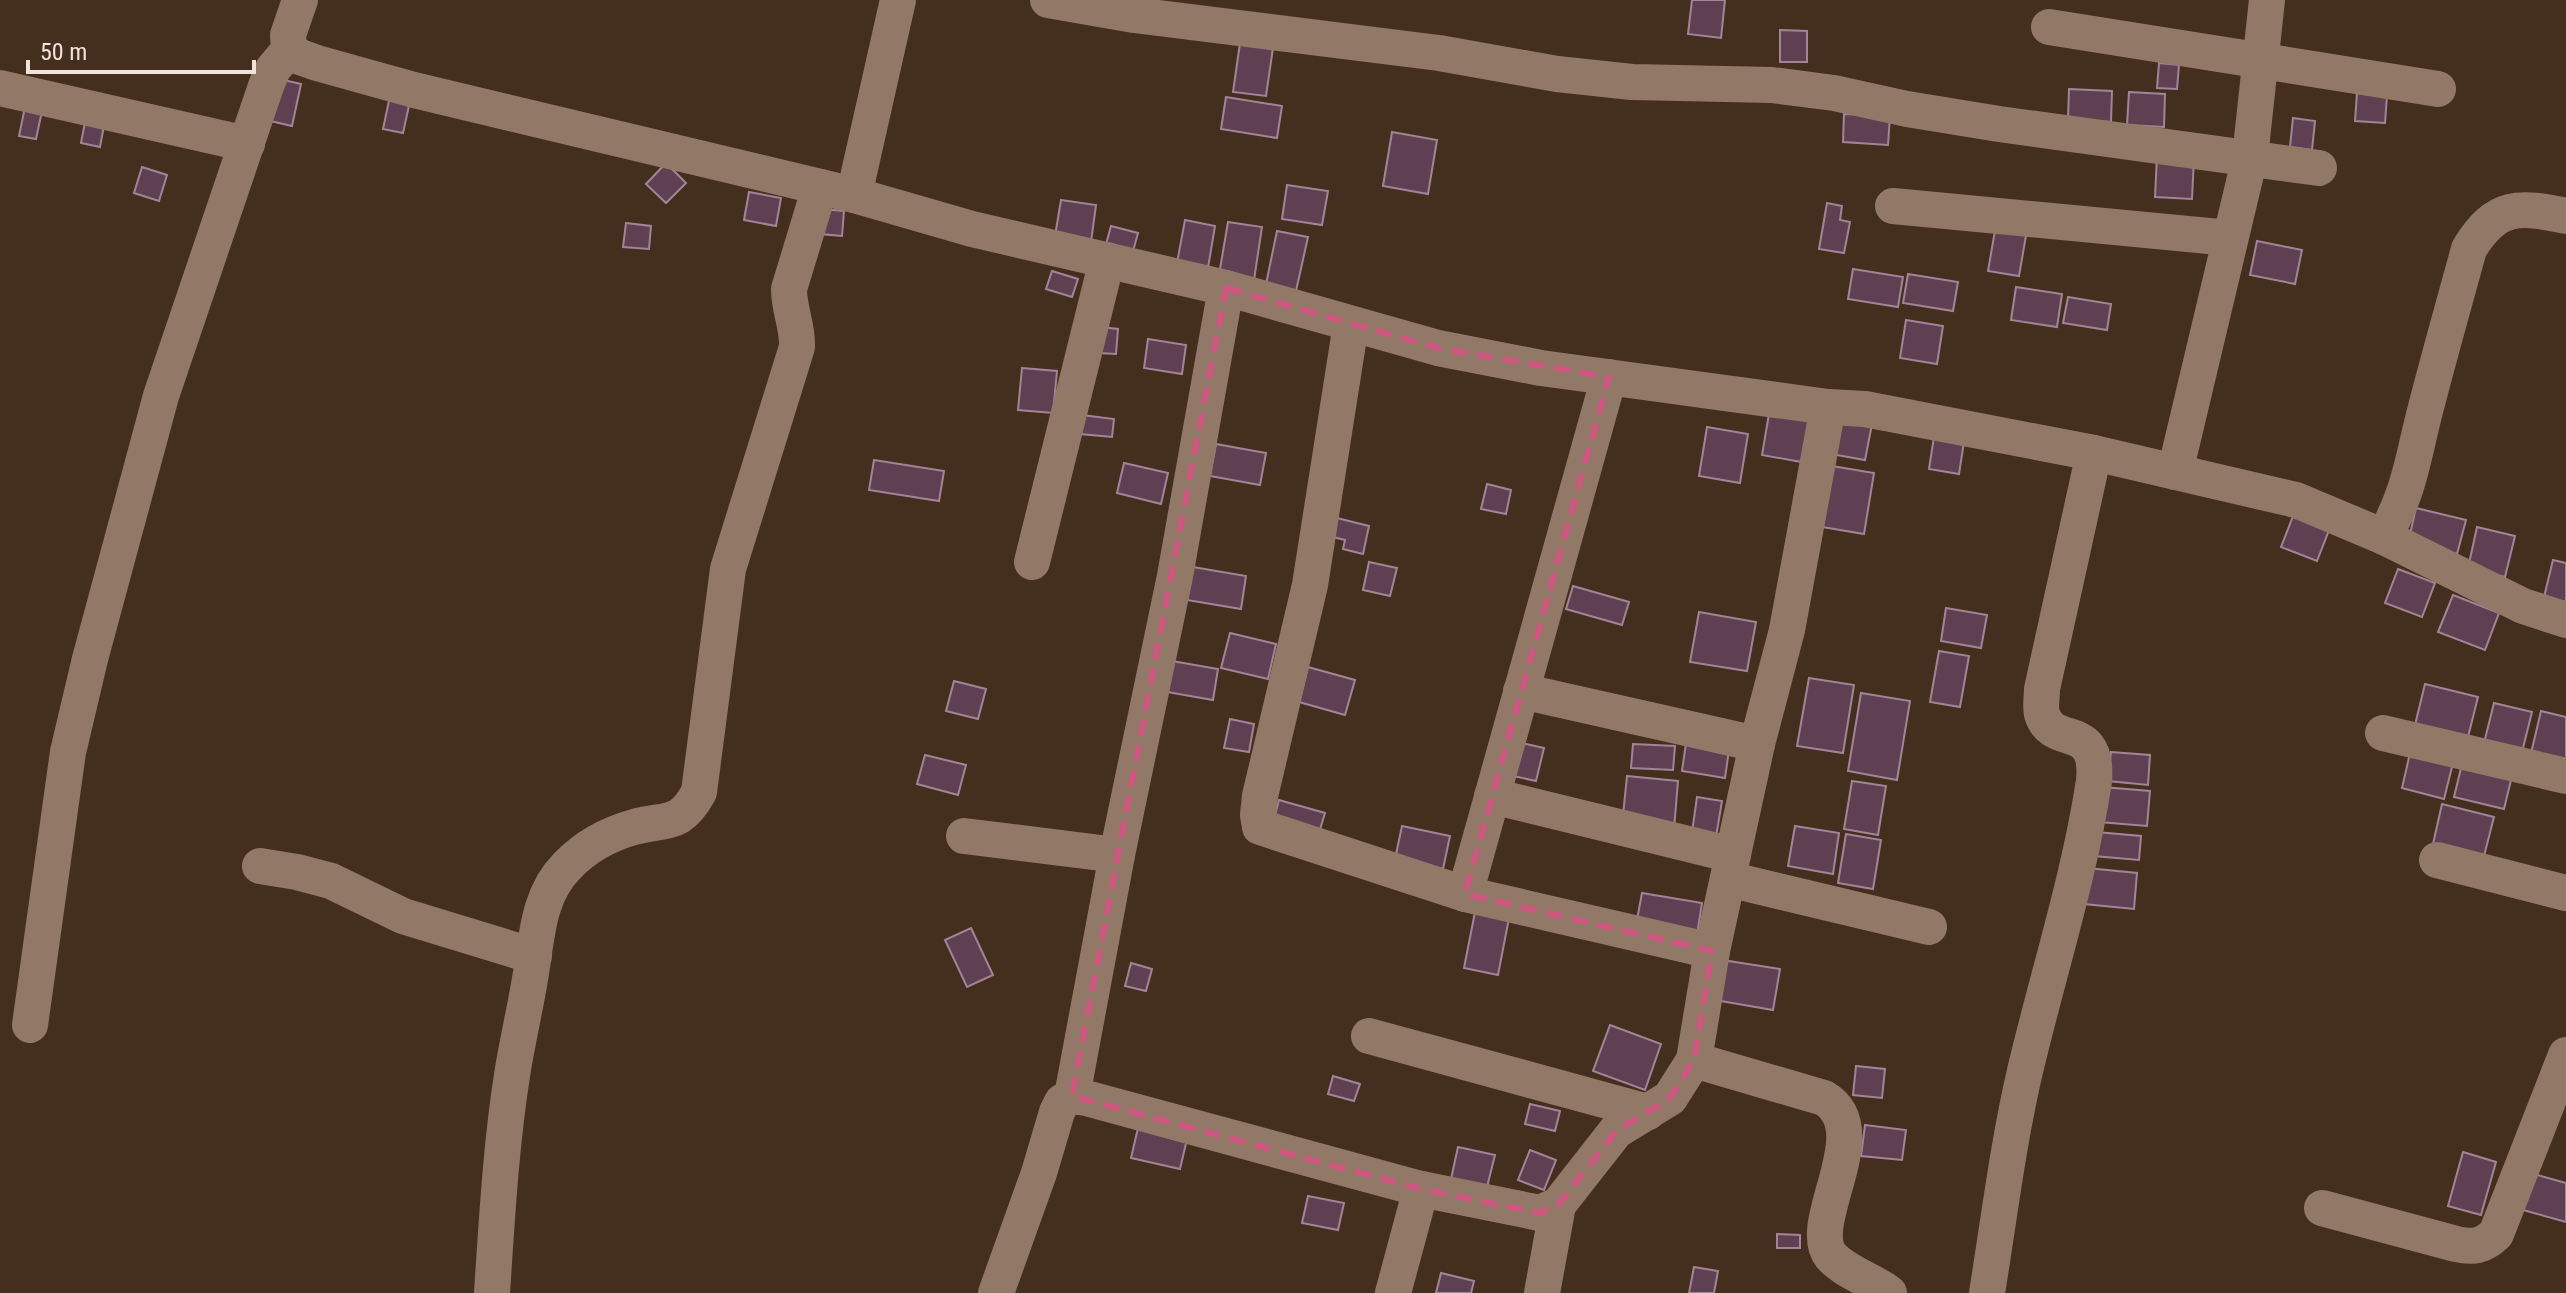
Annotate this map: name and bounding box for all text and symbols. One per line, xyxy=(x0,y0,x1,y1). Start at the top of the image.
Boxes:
scale bar xyxy=(28,24,254,74)
text: 50 m xyxy=(40,38,87,66)

